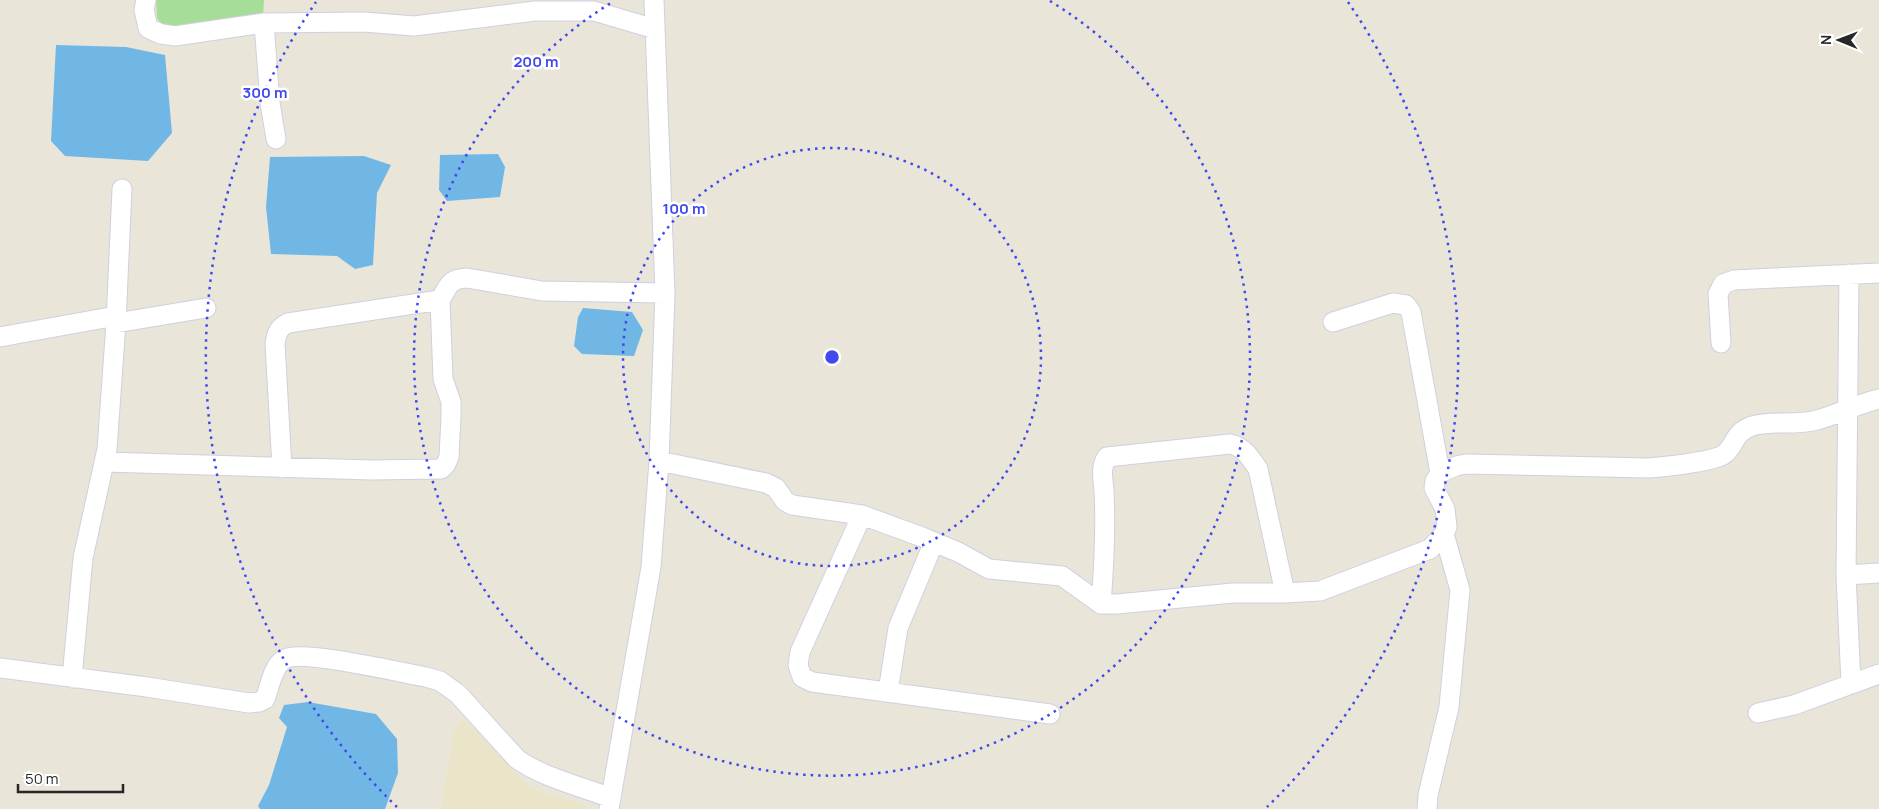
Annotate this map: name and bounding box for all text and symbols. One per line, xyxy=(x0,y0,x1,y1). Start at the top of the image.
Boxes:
north arrow xyxy=(1814,15,1864,65)
text: N xyxy=(1816,35,1835,45)
text: 200 m xyxy=(513,51,559,72)
text: 300 m xyxy=(243,82,287,103)
text: 100 m xyxy=(663,198,705,219)
centre of rings xyxy=(823,348,841,366)
scale bar xyxy=(18,762,122,794)
text: 50 m xyxy=(25,768,59,789)

